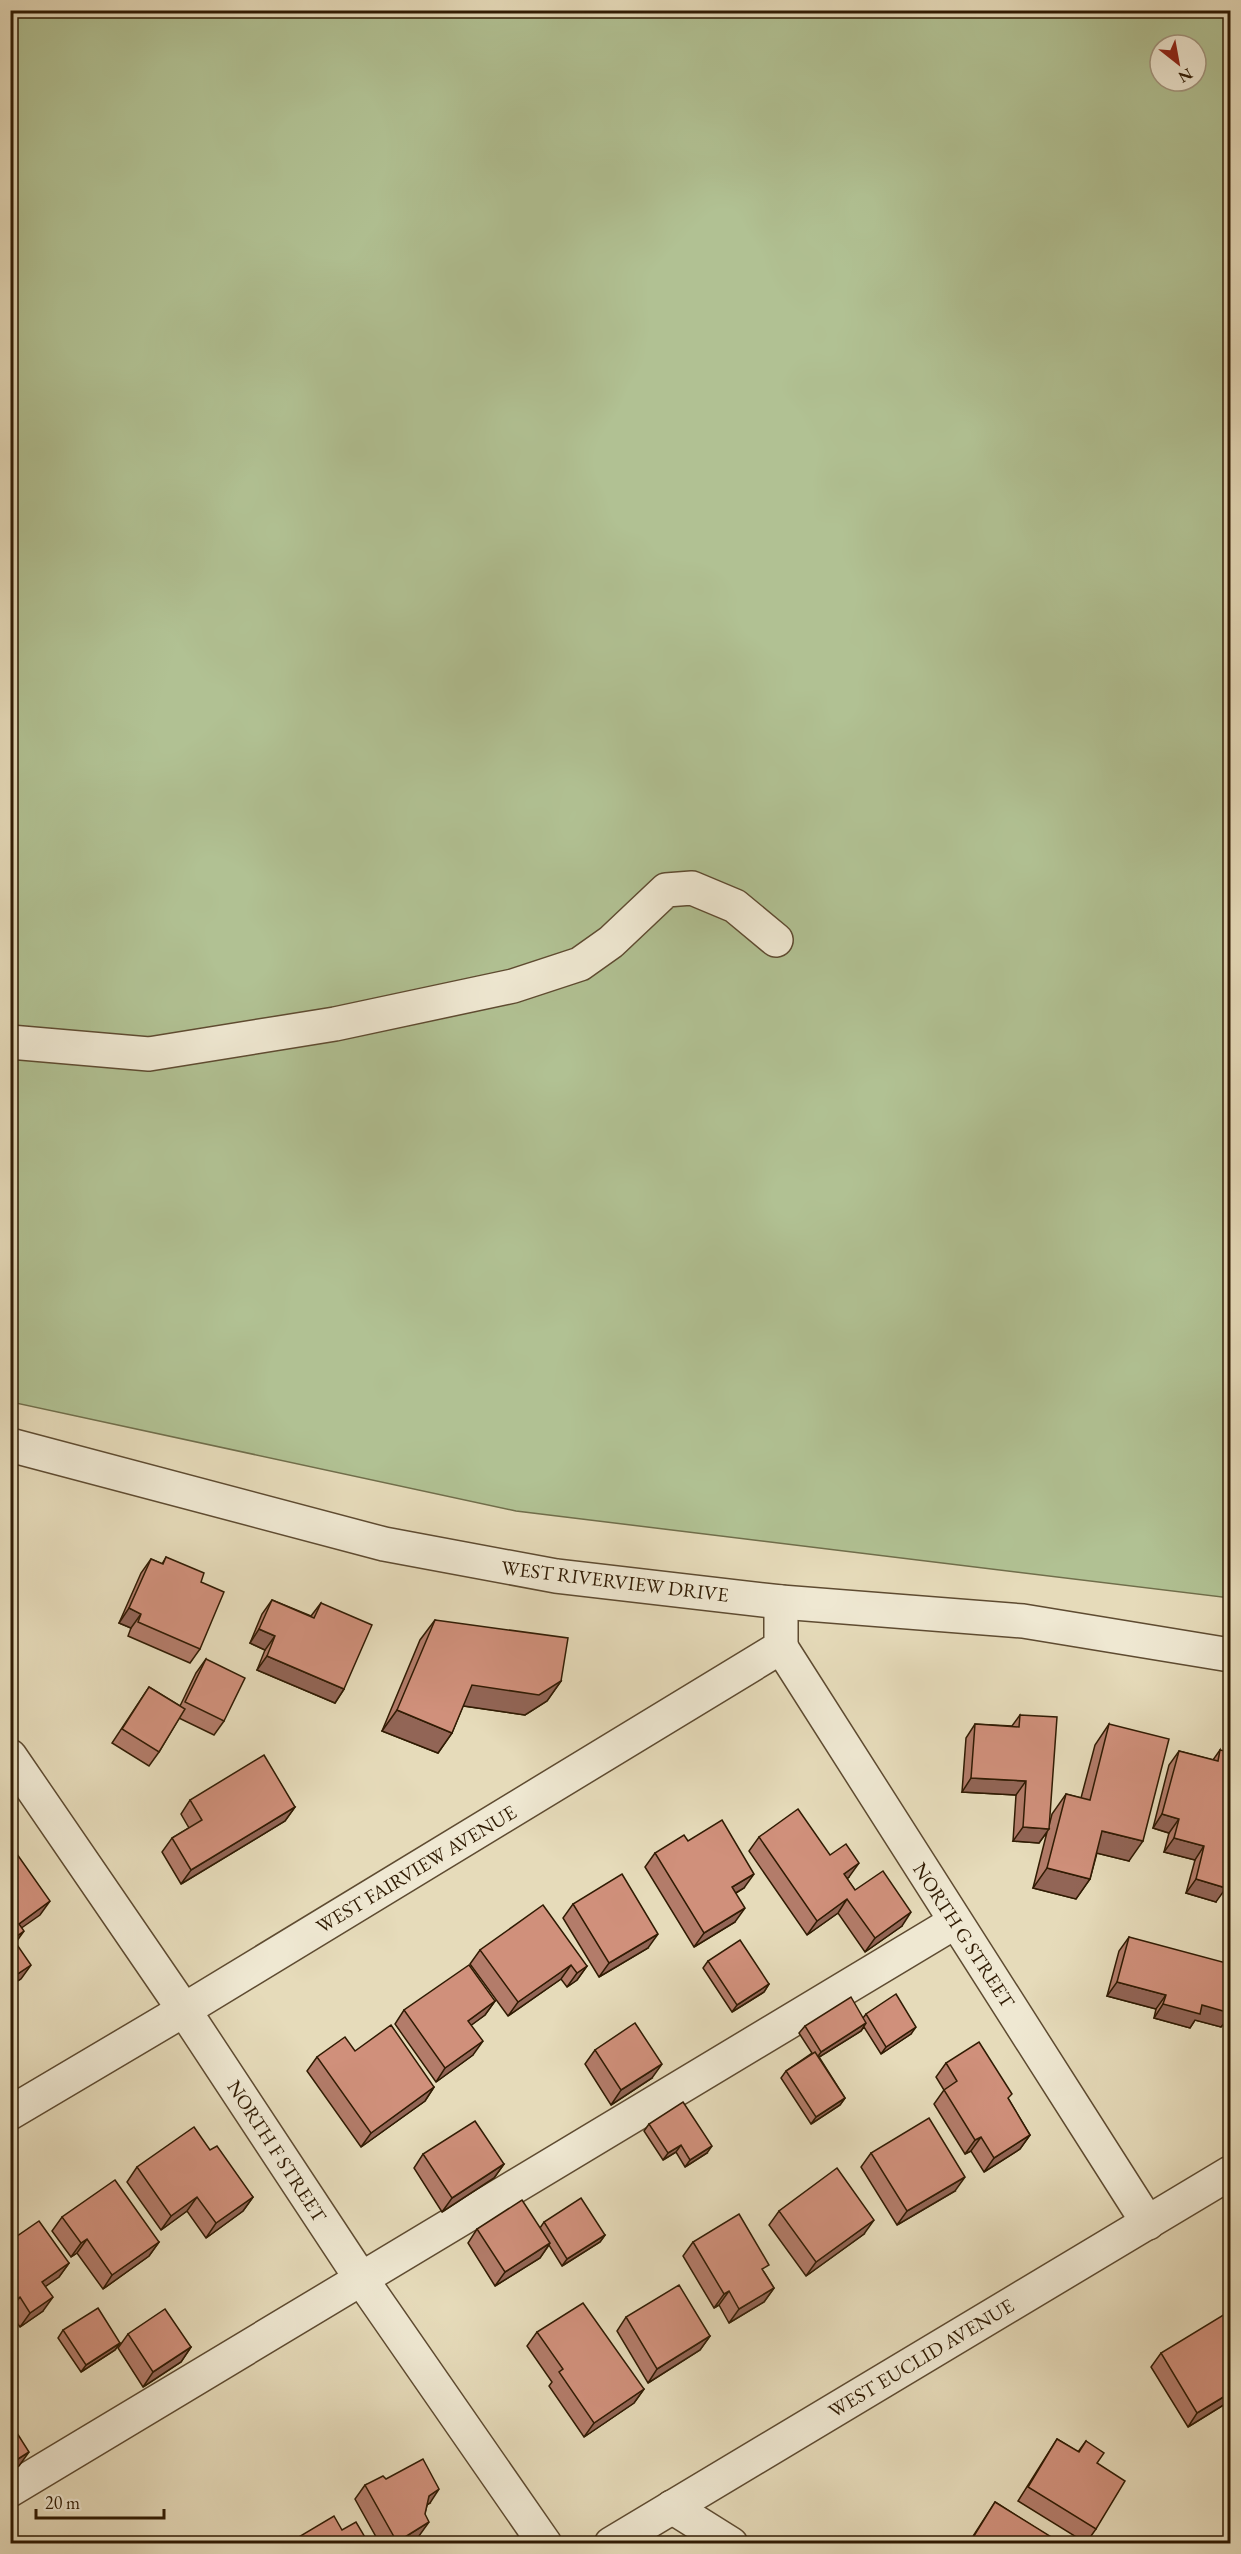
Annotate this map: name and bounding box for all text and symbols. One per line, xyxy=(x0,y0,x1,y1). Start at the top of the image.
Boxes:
north arrow xyxy=(1148,33,1208,93)
text: N xyxy=(1174,63,1196,88)
street label: WEST RIVERVIEW DRIVE xyxy=(500,1554,730,1608)
street label: WEST FAIRVIEW AVENUE xyxy=(311,1799,521,1939)
street label: NORTH G STREET xyxy=(907,1857,1021,2013)
street label: NORTH F STREET xyxy=(221,2075,333,2227)
street label: WEST EUCLID AVENUE xyxy=(824,2292,1018,2424)
scale bar xyxy=(36,2482,164,2520)
text: 20 m xyxy=(45,2491,80,2514)

